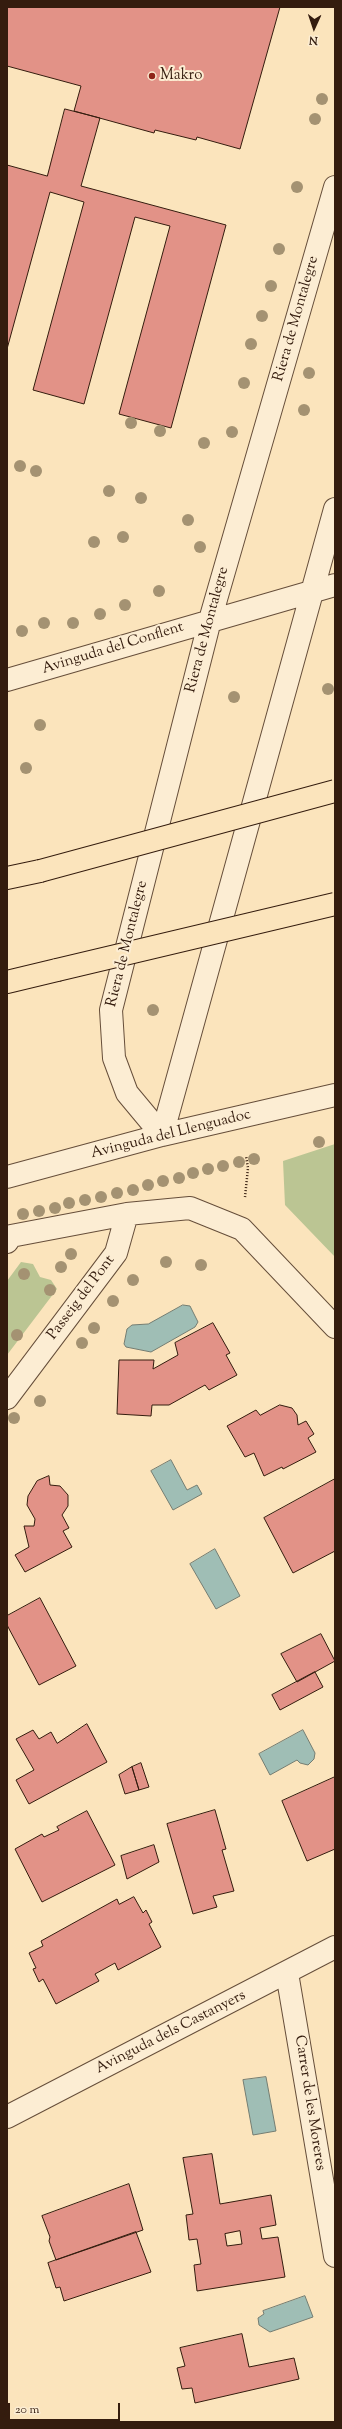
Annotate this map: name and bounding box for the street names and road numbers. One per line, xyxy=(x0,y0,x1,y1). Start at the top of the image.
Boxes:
street label: Riera de Montalegre xyxy=(270,254,324,384)
street label: Riera de Montalegre xyxy=(183,565,233,695)
street label: Avinguda del Conflent xyxy=(40,619,186,679)
street label: Riera de Montalegre xyxy=(104,879,152,1009)
street label: Avinguda del Llenguadoc xyxy=(89,1106,253,1164)
street label: Passeig del Pont xyxy=(44,1252,120,1344)
street label: Avinguda dels Castanyers xyxy=(93,1987,249,2079)
street label: Carrer de les Moreres xyxy=(289,2034,329,2172)

